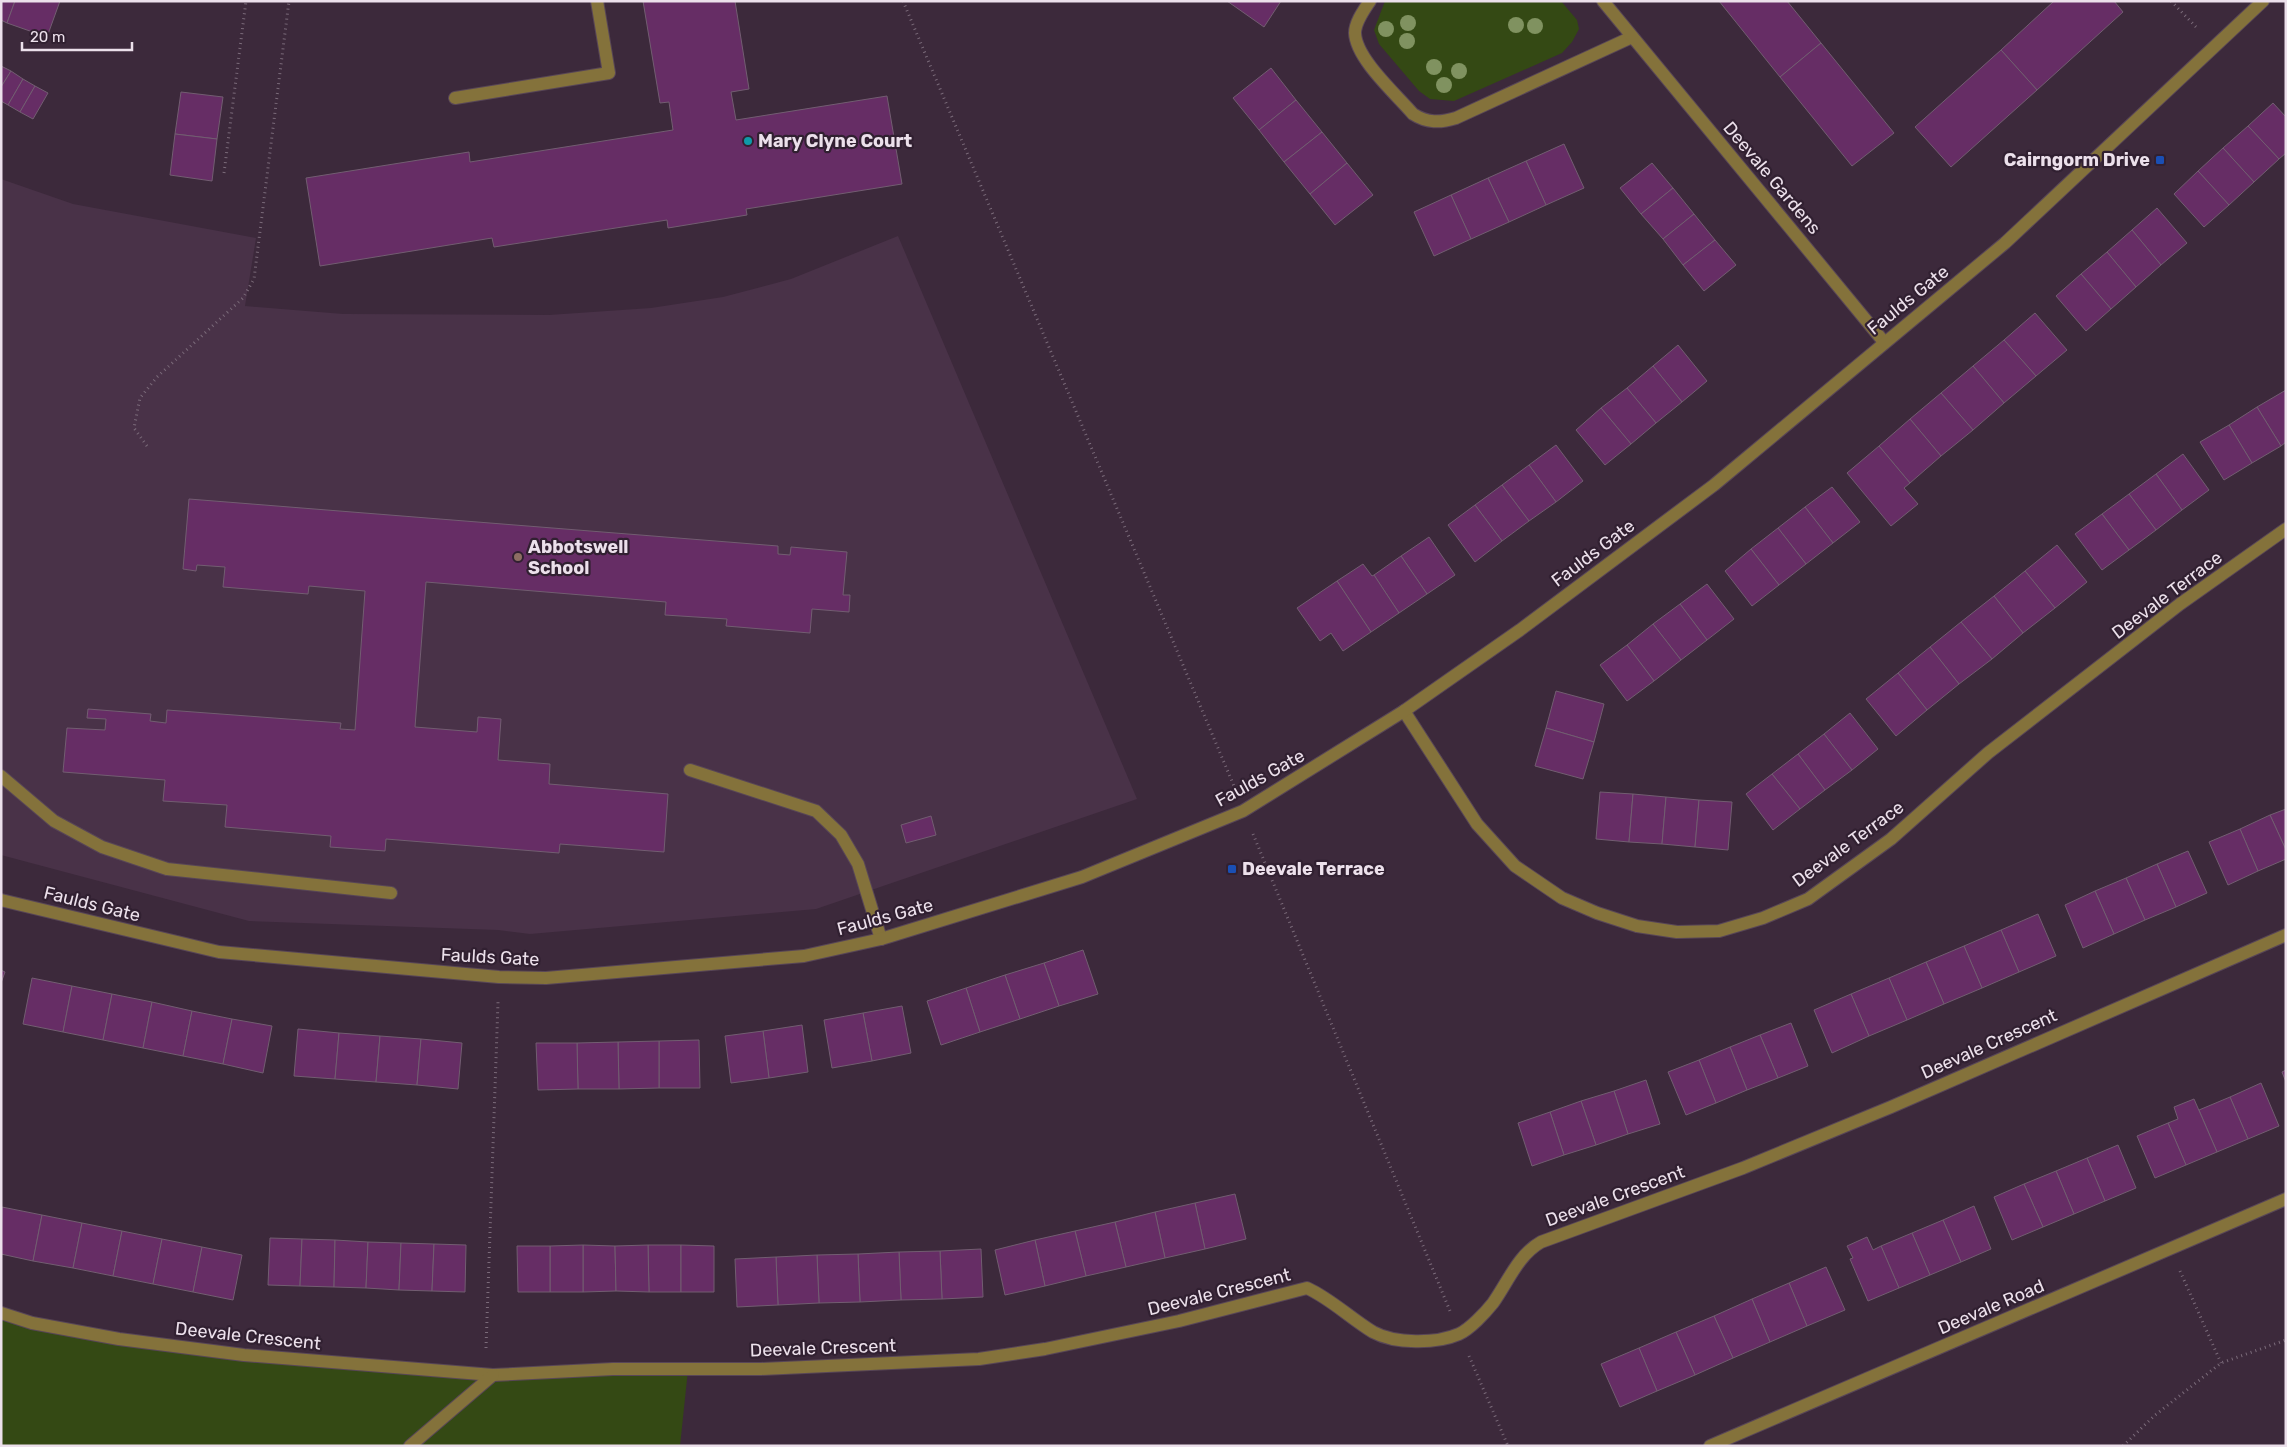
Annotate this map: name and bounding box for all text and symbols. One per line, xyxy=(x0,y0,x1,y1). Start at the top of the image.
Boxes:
scale bar xyxy=(22,20,132,52)
text: 20 m xyxy=(30,28,65,46)
street label: Deevale Gardens xyxy=(1718,117,1826,239)
place label: Mary Clyne Court xyxy=(758,130,912,152)
marker: Mary Clyne Court xyxy=(742,135,754,147)
place label: Cairngorm Drive xyxy=(2004,149,2150,171)
marker: Cairngorm Drive xyxy=(2154,154,2166,166)
street label: Faulds Gate xyxy=(1863,260,1953,340)
street label: Faulds Gate xyxy=(1547,515,1639,591)
place label: Abbotswell School xyxy=(528,536,628,579)
street label: Deevale Terrace xyxy=(2107,546,2227,644)
marker: Abbotswell School xyxy=(512,551,524,563)
street label: Faulds Gate xyxy=(1212,744,1308,812)
street label: Deevale Terrace xyxy=(1788,796,1908,892)
place label: Deevale Terrace xyxy=(1242,858,1385,880)
marker: Deevale Terrace xyxy=(1226,863,1238,875)
street label: Faulds Gate xyxy=(41,881,143,927)
street label: Faulds Gate xyxy=(834,894,936,940)
street label: Faulds Gate xyxy=(440,943,540,971)
street label: Deevale Crescent xyxy=(1918,1004,2060,1084)
street label: Deevale Crescent xyxy=(1542,1161,1688,1231)
street label: Deevale Crescent xyxy=(1145,1264,1293,1320)
street label: Deevale Road xyxy=(1935,1275,2047,1339)
street label: Deevale Crescent xyxy=(174,1317,322,1355)
street label: Deevale Crescent xyxy=(749,1334,897,1362)

